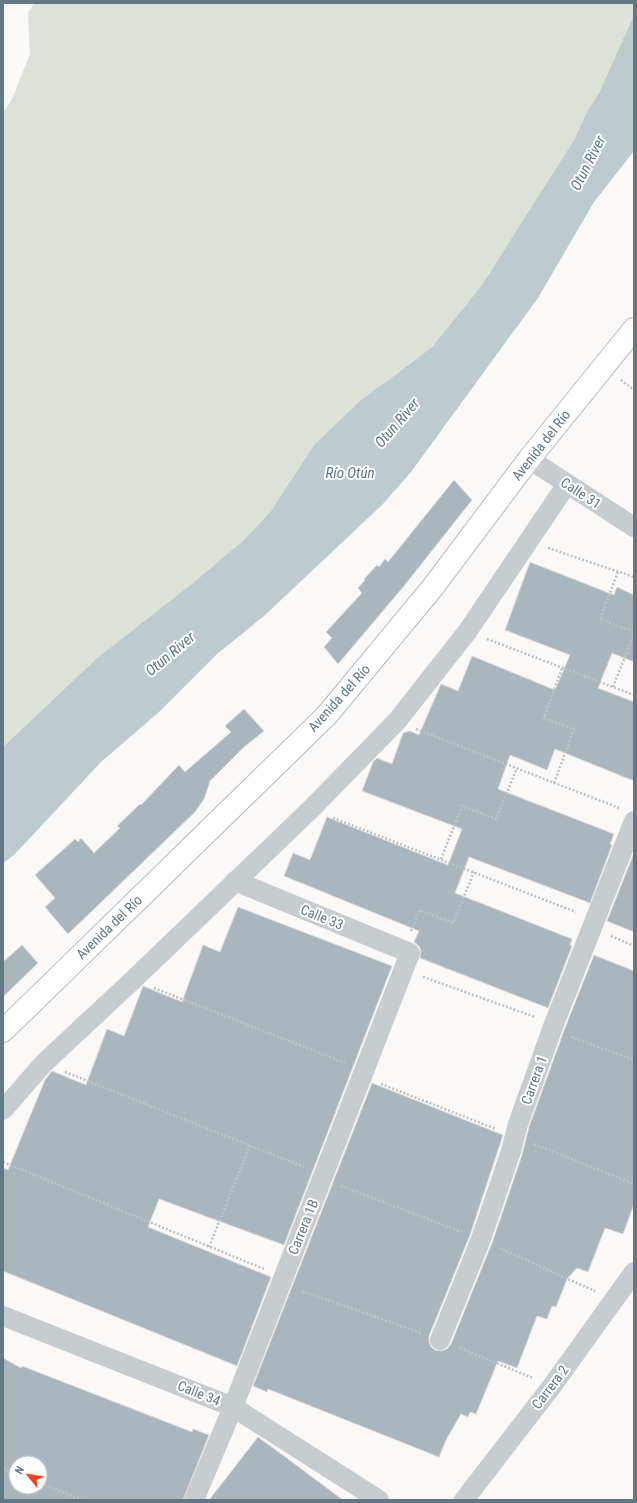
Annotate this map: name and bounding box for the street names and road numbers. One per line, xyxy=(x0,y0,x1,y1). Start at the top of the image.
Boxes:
street label: Avenida del Río xyxy=(509,407,573,483)
street label: Calle 31 xyxy=(558,474,604,512)
street label: Avenida del Río xyxy=(305,661,373,735)
street label: Avenida del Río xyxy=(73,892,145,962)
street label: Calle 33 xyxy=(298,901,346,933)
street label: Carrera 1 xyxy=(518,1054,550,1106)
street label: Carrera 1B xyxy=(285,1197,321,1257)
street label: Carrera 2 xyxy=(528,1362,572,1412)
street label: Calle 34 xyxy=(175,1377,223,1409)

